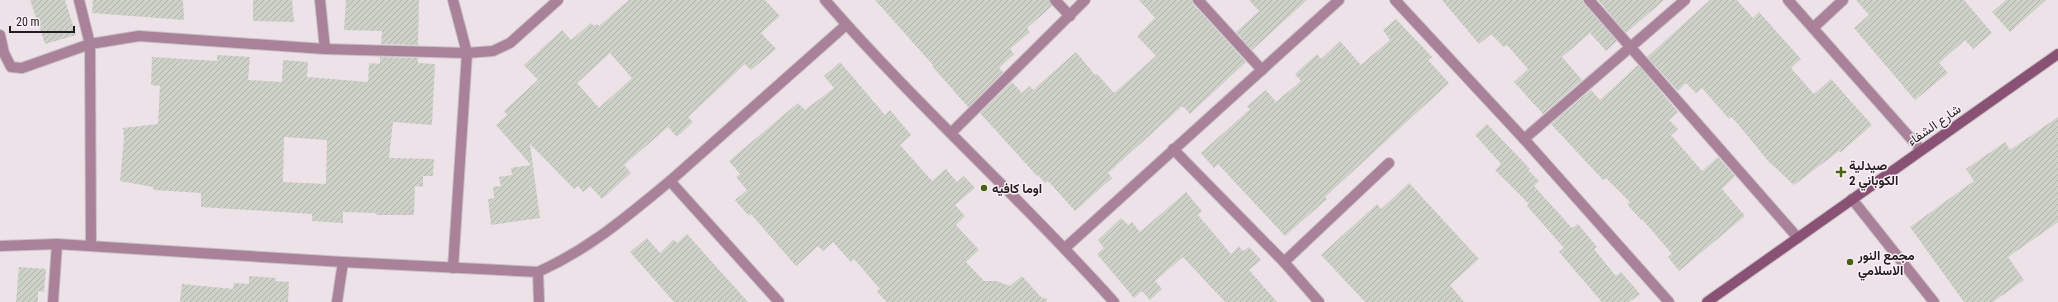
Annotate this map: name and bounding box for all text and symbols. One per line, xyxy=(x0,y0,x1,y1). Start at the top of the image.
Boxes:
scale bar xyxy=(10,8,74,34)
text: 20 m xyxy=(16,15,40,29)
street label: شارع الشفاء xyxy=(1904,101,1965,151)
place label: صيدلية الكوباني 2 xyxy=(1849,158,1898,191)
marker: صيدلية الكوباني 2 xyxy=(1836,167,1846,177)
place label: اوما كافيه xyxy=(992,181,1042,197)
marker: اوما كافيه xyxy=(979,183,989,193)
place label: مجمع النور الاسلامي xyxy=(1857,248,1915,281)
marker: مجمع النور الاسلامي xyxy=(1845,257,1855,267)

